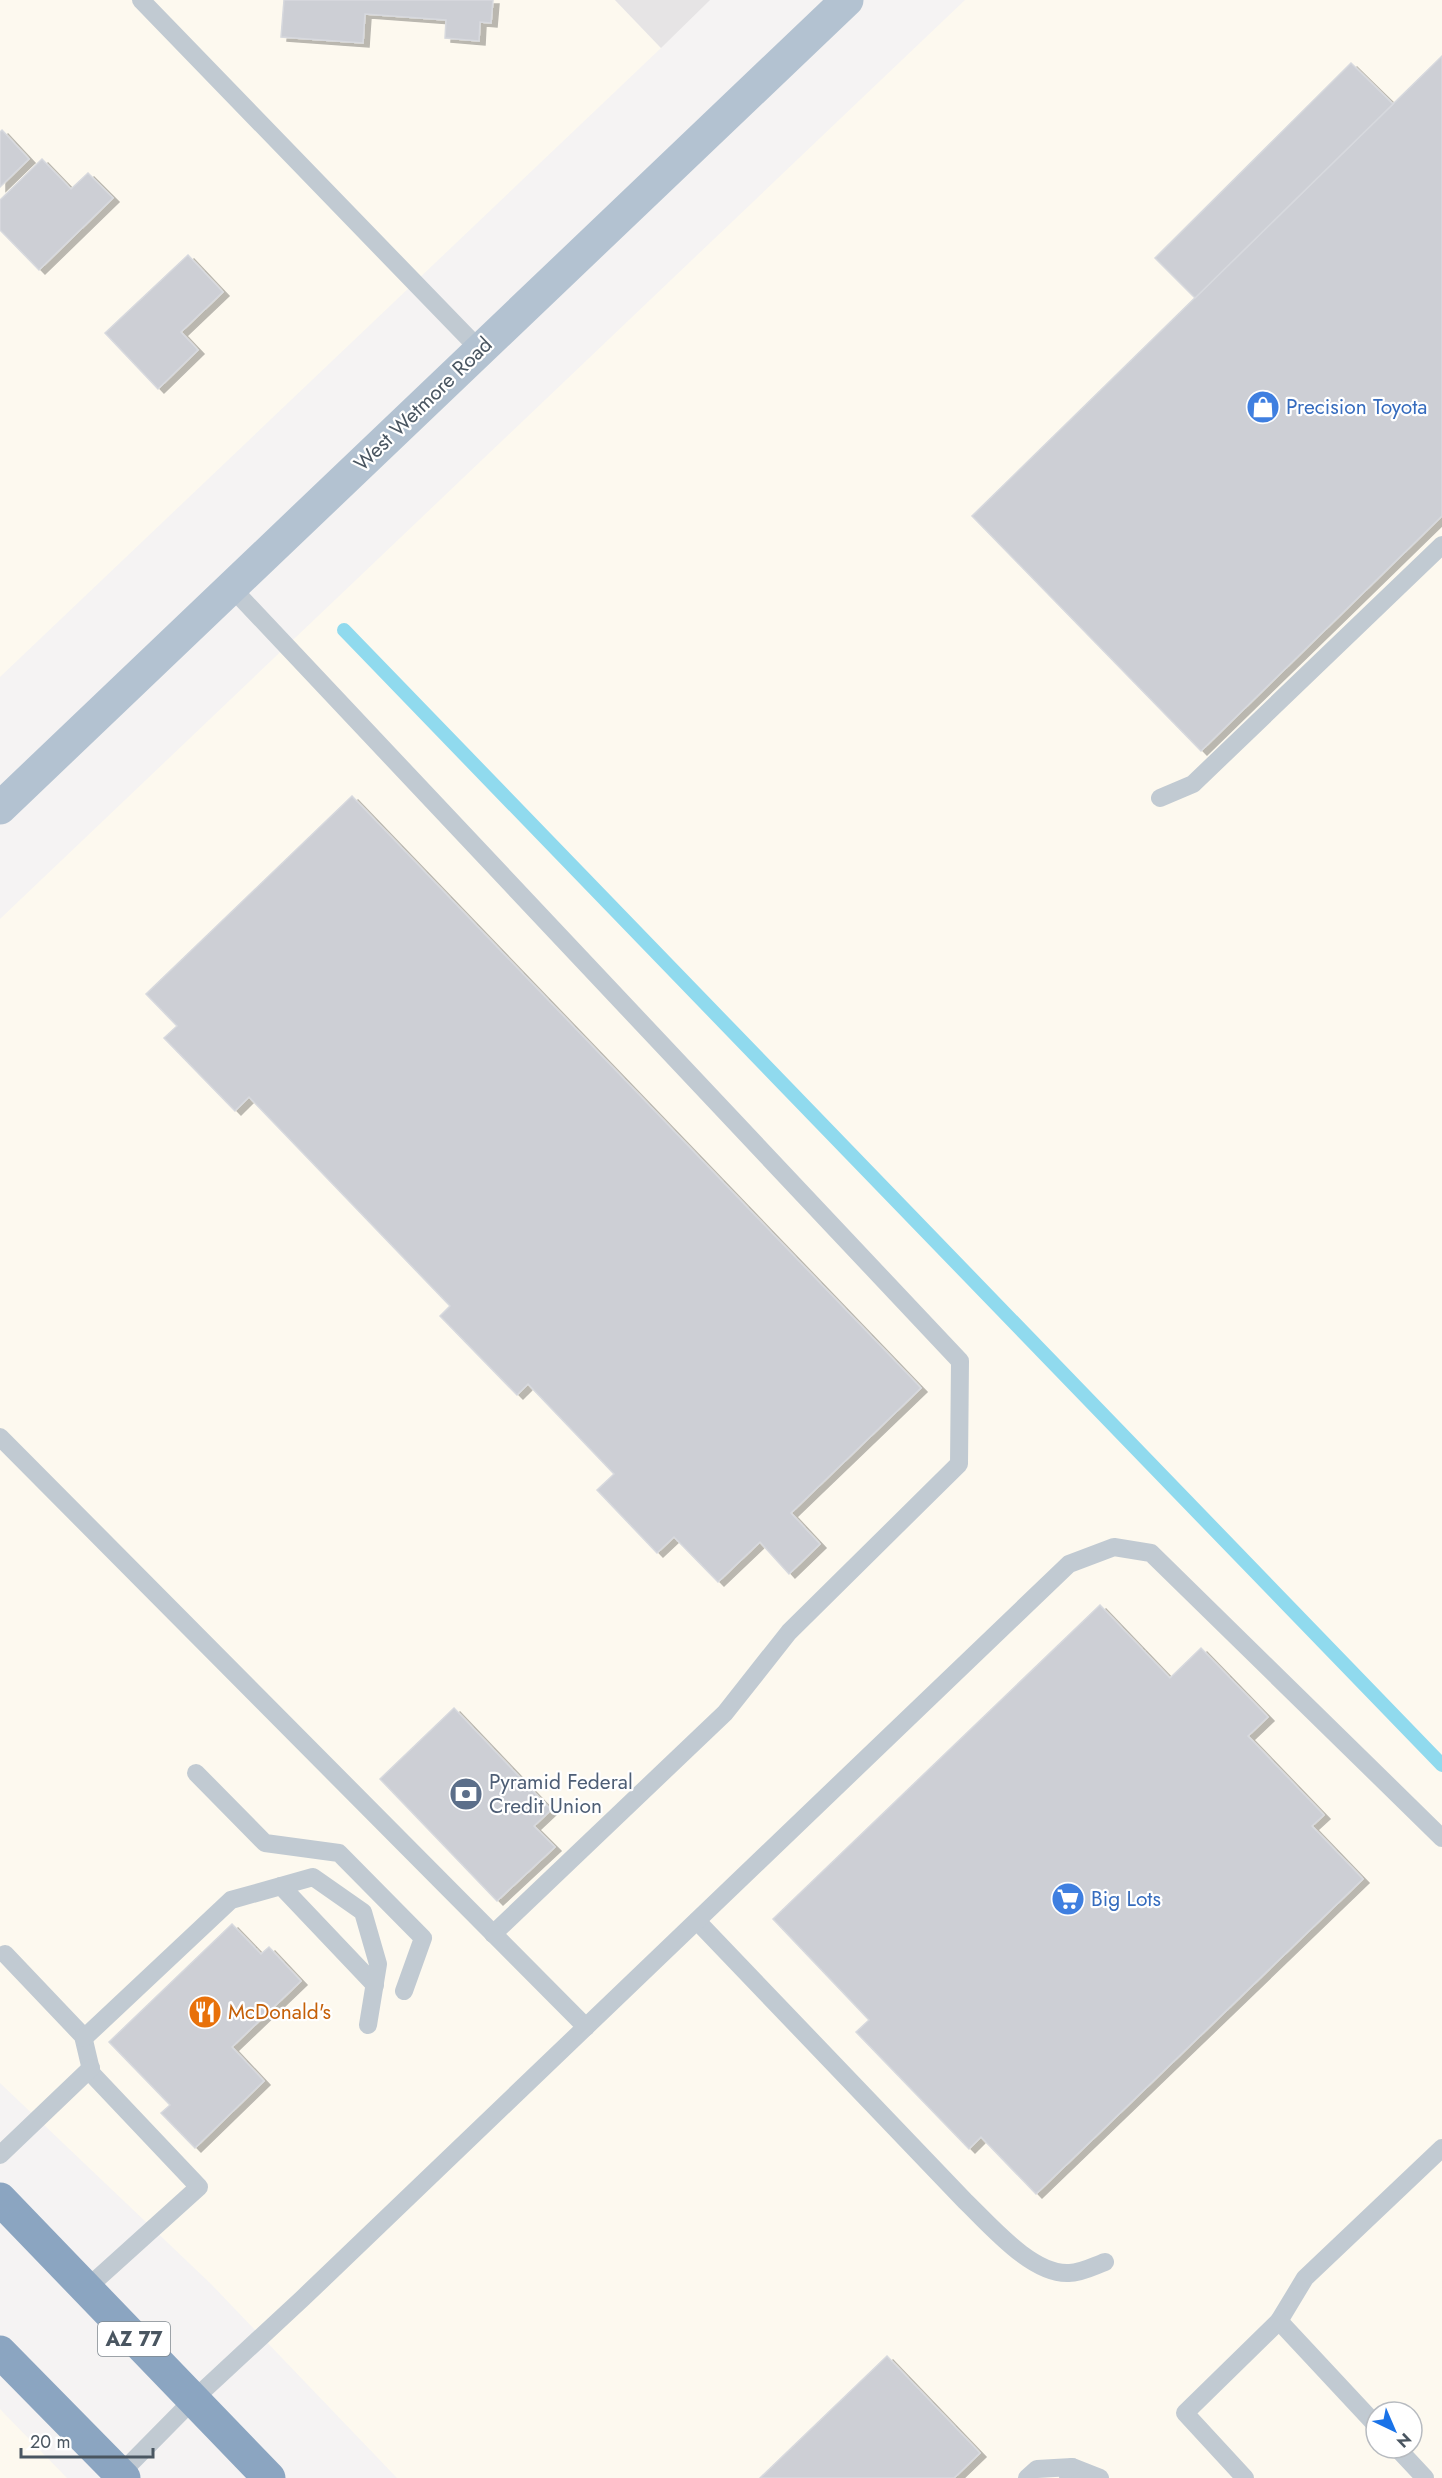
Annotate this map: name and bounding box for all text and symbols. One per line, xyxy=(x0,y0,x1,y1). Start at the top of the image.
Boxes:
street label: West Wetmore Road xyxy=(347,330,499,478)
shop icon: Precision Toyota xyxy=(1245,389,1281,425)
place label: Precision Toyota xyxy=(1286,392,1427,422)
place label: Pyramid Federal Credit Union xyxy=(489,1767,633,1821)
bank icon: Pyramid Federal Credit Union xyxy=(448,1776,484,1812)
supermarket icon: Big Lots xyxy=(1050,1881,1086,1917)
place label: Big Lots xyxy=(1091,1884,1161,1914)
restaurant icon: McDonald's xyxy=(187,1994,223,2030)
place label: McDonald's xyxy=(228,1997,331,2027)
road number: AZ 77 xyxy=(98,2322,170,2356)
north arrow xyxy=(1364,2400,1424,2460)
scale bar xyxy=(21,2421,153,2459)
text: N xyxy=(1392,2428,1417,2453)
text: 20 m xyxy=(30,2429,70,2455)

